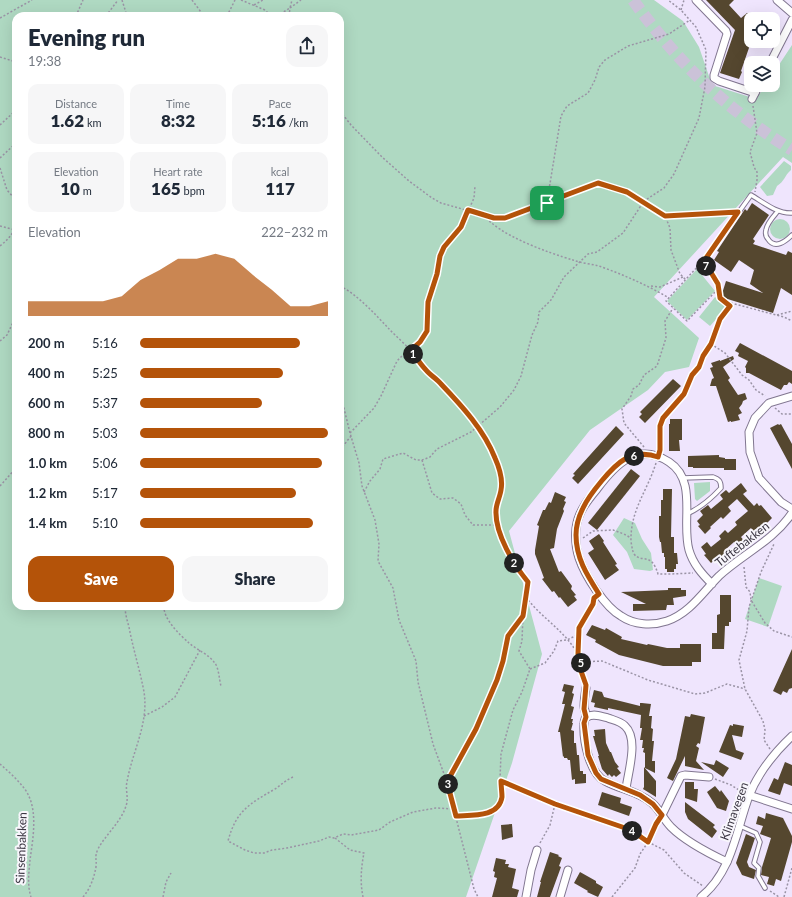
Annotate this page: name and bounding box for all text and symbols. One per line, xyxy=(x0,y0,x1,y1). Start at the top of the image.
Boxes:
map controls xyxy=(744,12,780,92)
button: locate xyxy=(744,12,780,48)
text: Evening run xyxy=(28,24,145,51)
button: share xyxy=(286,25,328,67)
text: 19:38 xyxy=(28,53,61,69)
button: layers xyxy=(744,56,780,92)
text: Distance xyxy=(55,97,97,110)
text: Time xyxy=(166,97,190,110)
text: Pace xyxy=(269,97,291,110)
text: 1.62 xyxy=(50,110,84,131)
text: 8:32 xyxy=(161,110,195,131)
text: 5:16 xyxy=(252,110,286,131)
text: km xyxy=(84,116,102,129)
text: /km xyxy=(286,116,308,129)
text: Elevation xyxy=(54,165,98,178)
text: Heart rate xyxy=(153,165,203,178)
text: kcal xyxy=(271,165,289,178)
text: 10 xyxy=(60,178,80,199)
text: 165 xyxy=(151,178,181,199)
text: 117 xyxy=(265,178,295,199)
text: m xyxy=(80,184,92,197)
text: bpm xyxy=(181,184,205,197)
pin xyxy=(530,186,564,220)
icon: arrive xyxy=(536,192,558,214)
text: Elevation xyxy=(28,224,81,240)
text: 222–232 m xyxy=(261,224,328,240)
pin: 7 xyxy=(696,256,716,276)
text: 7 xyxy=(703,259,709,272)
text: 200 m xyxy=(28,335,65,351)
text: 5:16 xyxy=(92,335,118,351)
pin: 1 xyxy=(403,344,423,364)
text: 1 xyxy=(410,347,416,360)
text: 400 m xyxy=(28,365,65,381)
text: 5:25 xyxy=(92,365,118,381)
text: 600 m xyxy=(28,395,65,411)
text: 5:37 xyxy=(92,395,118,411)
text: 800 m xyxy=(28,425,65,441)
text: 5:03 xyxy=(92,425,118,441)
pin: 6 xyxy=(624,446,644,466)
text: 6 xyxy=(631,449,637,462)
text: 1.0 km xyxy=(28,455,67,471)
text: 5:06 xyxy=(92,455,118,471)
text: 1.2 km xyxy=(28,485,67,501)
text: 5:17 xyxy=(92,485,118,501)
text: 1.4 km xyxy=(28,515,67,531)
text: 5:10 xyxy=(92,515,118,531)
street label: Tuftebakken xyxy=(712,518,772,570)
pin: 2 xyxy=(504,553,524,573)
button: Save xyxy=(28,556,174,602)
button: Share xyxy=(182,556,328,602)
text: 2 xyxy=(511,556,517,569)
pin: 5 xyxy=(571,653,591,673)
text: 5 xyxy=(578,656,584,669)
pin: 3 xyxy=(438,774,458,794)
text: 3 xyxy=(445,777,451,790)
street label: Klimavegen xyxy=(717,780,751,842)
street label: Sinsenbakken xyxy=(12,812,30,884)
pin: 4 xyxy=(622,821,642,841)
text: 4 xyxy=(629,824,635,837)

